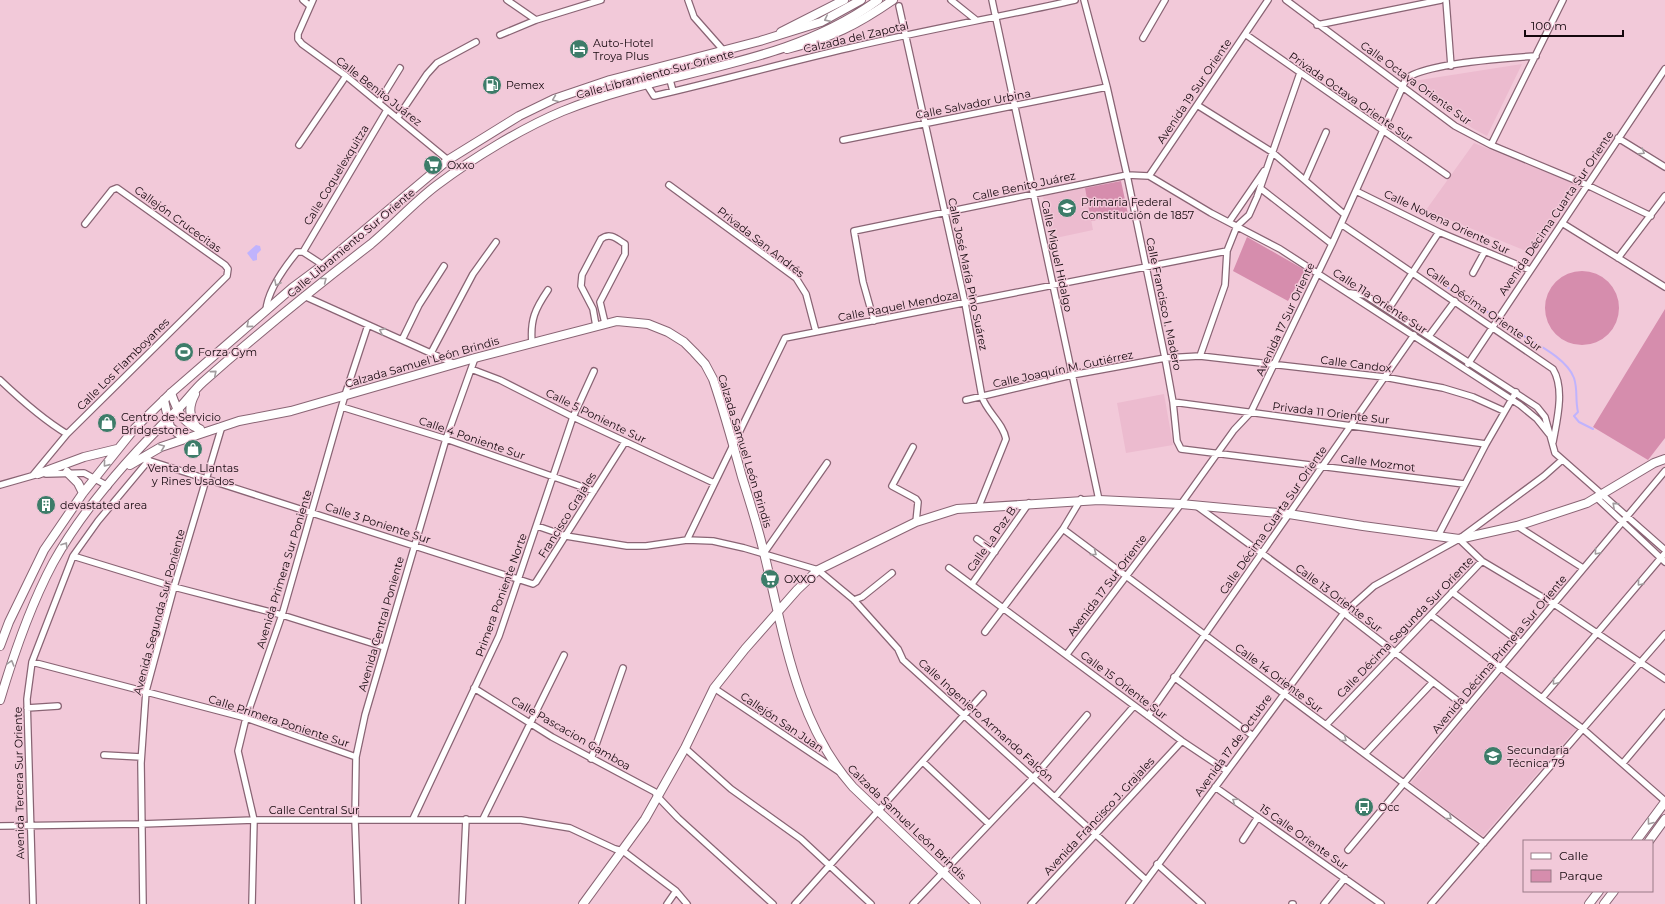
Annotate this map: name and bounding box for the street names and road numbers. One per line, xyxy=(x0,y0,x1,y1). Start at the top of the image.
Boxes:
street label: Calzada del Zapotal xyxy=(802,18,910,56)
street label: Avenida 19 Sur Oriente xyxy=(1154,35,1235,146)
street label: Calle Octava Oriente Sur xyxy=(1358,38,1474,128)
street label: Calle Libramiento Sur Oriente xyxy=(575,46,736,102)
street label: Privada Octava Oriente Sur xyxy=(1286,49,1416,145)
street label: Calle Benito Juárez xyxy=(333,53,425,129)
street label: Calle Salvador Urbina xyxy=(914,86,1032,122)
street label: Calle Coquelexquitza xyxy=(300,122,372,228)
street label: Avenida Décima Cuarta Sur Oriente xyxy=(1495,128,1617,298)
street label: Calle Benito Juárez xyxy=(971,168,1077,204)
street label: Callejón Crucecitas xyxy=(132,183,225,256)
street label: Calle Libramiento Sur Oriente xyxy=(284,185,418,301)
street label: Calle Novena Oriente Sur xyxy=(1382,187,1512,257)
street label: Calle José María Pino Suárez xyxy=(945,196,991,352)
street label: Calle Miguel Hidalgo xyxy=(1038,199,1076,313)
street label: Privada San Andrés xyxy=(715,204,808,281)
street label: Calle Francisco I. Madero xyxy=(1143,236,1185,372)
street label: Avenida 17 Sur Oriente xyxy=(1253,260,1318,378)
street label: Calle Décima Oriente Sur xyxy=(1423,264,1545,354)
street label: Calle 11a Oriente Sur xyxy=(1330,265,1430,337)
street label: Calle Raquel Mendoza xyxy=(837,287,959,325)
street label: Calle Los Flamboyanes xyxy=(74,314,173,413)
street label: Calzada Samuel León Brindis xyxy=(343,333,501,391)
street label: Calle Joaquín M. Gutiérrez xyxy=(992,347,1135,391)
street label: Calle Candox xyxy=(1320,353,1392,375)
street label: Calzada Samuel León Brindis xyxy=(715,372,775,530)
street label: Calle 5 Poniente Sur xyxy=(543,386,649,446)
street label: Privada 11 Oriente Sur xyxy=(1272,399,1390,427)
street label: Calle 4 Poniente Sur xyxy=(417,413,527,463)
street label: Calle Décima Cuarta Sur Oriente xyxy=(1216,443,1330,597)
street label: Calle Mozmot xyxy=(1340,451,1417,475)
street label: Francisco Grajales xyxy=(535,469,599,560)
street label: Avenida Primera Sur Poniente xyxy=(253,488,315,650)
street label: Calle 3 Poniente Sur xyxy=(323,499,433,547)
street label: Calle La Paz B. xyxy=(964,502,1020,574)
street label: Avenida Segunda Sur Poniente xyxy=(130,527,188,697)
street label: Primera Poniente Norte xyxy=(472,531,530,659)
street label: Avenida 17 Sur Oriente xyxy=(1064,531,1150,639)
street label: Calle Décima Segunda Sur Oriente xyxy=(1334,553,1477,701)
street label: Avenida Central Poniente xyxy=(355,555,407,693)
street label: Calle 13 Oriente Sur xyxy=(1293,561,1385,635)
street label: Avenida Décima Primera Sur Oriente xyxy=(1429,572,1570,736)
street label: Calle 14 Oriente Sur xyxy=(1232,640,1326,716)
street label: Calle 15 Oriente Sur xyxy=(1078,648,1170,722)
street label: Calle Ingeniero Armando Falcón xyxy=(915,655,1057,785)
street label: Callejón San Juan xyxy=(738,689,826,755)
street label: Avenida 17 de Octubre xyxy=(1191,691,1275,799)
street label: Calle Primera Poniente Sur xyxy=(207,692,351,750)
street label: Calle Pascacion Gamboa xyxy=(509,693,633,773)
street label: Avenida Tercera Sur Oriente xyxy=(11,706,27,860)
street label: Avenida Francisco J. Grajales xyxy=(1041,754,1158,878)
street label: Calzada Samuel León Brindis xyxy=(845,761,970,883)
street label: 15 Calle Oriente Sur xyxy=(1257,801,1351,873)
street label: Calle Central Sur xyxy=(269,803,359,817)

